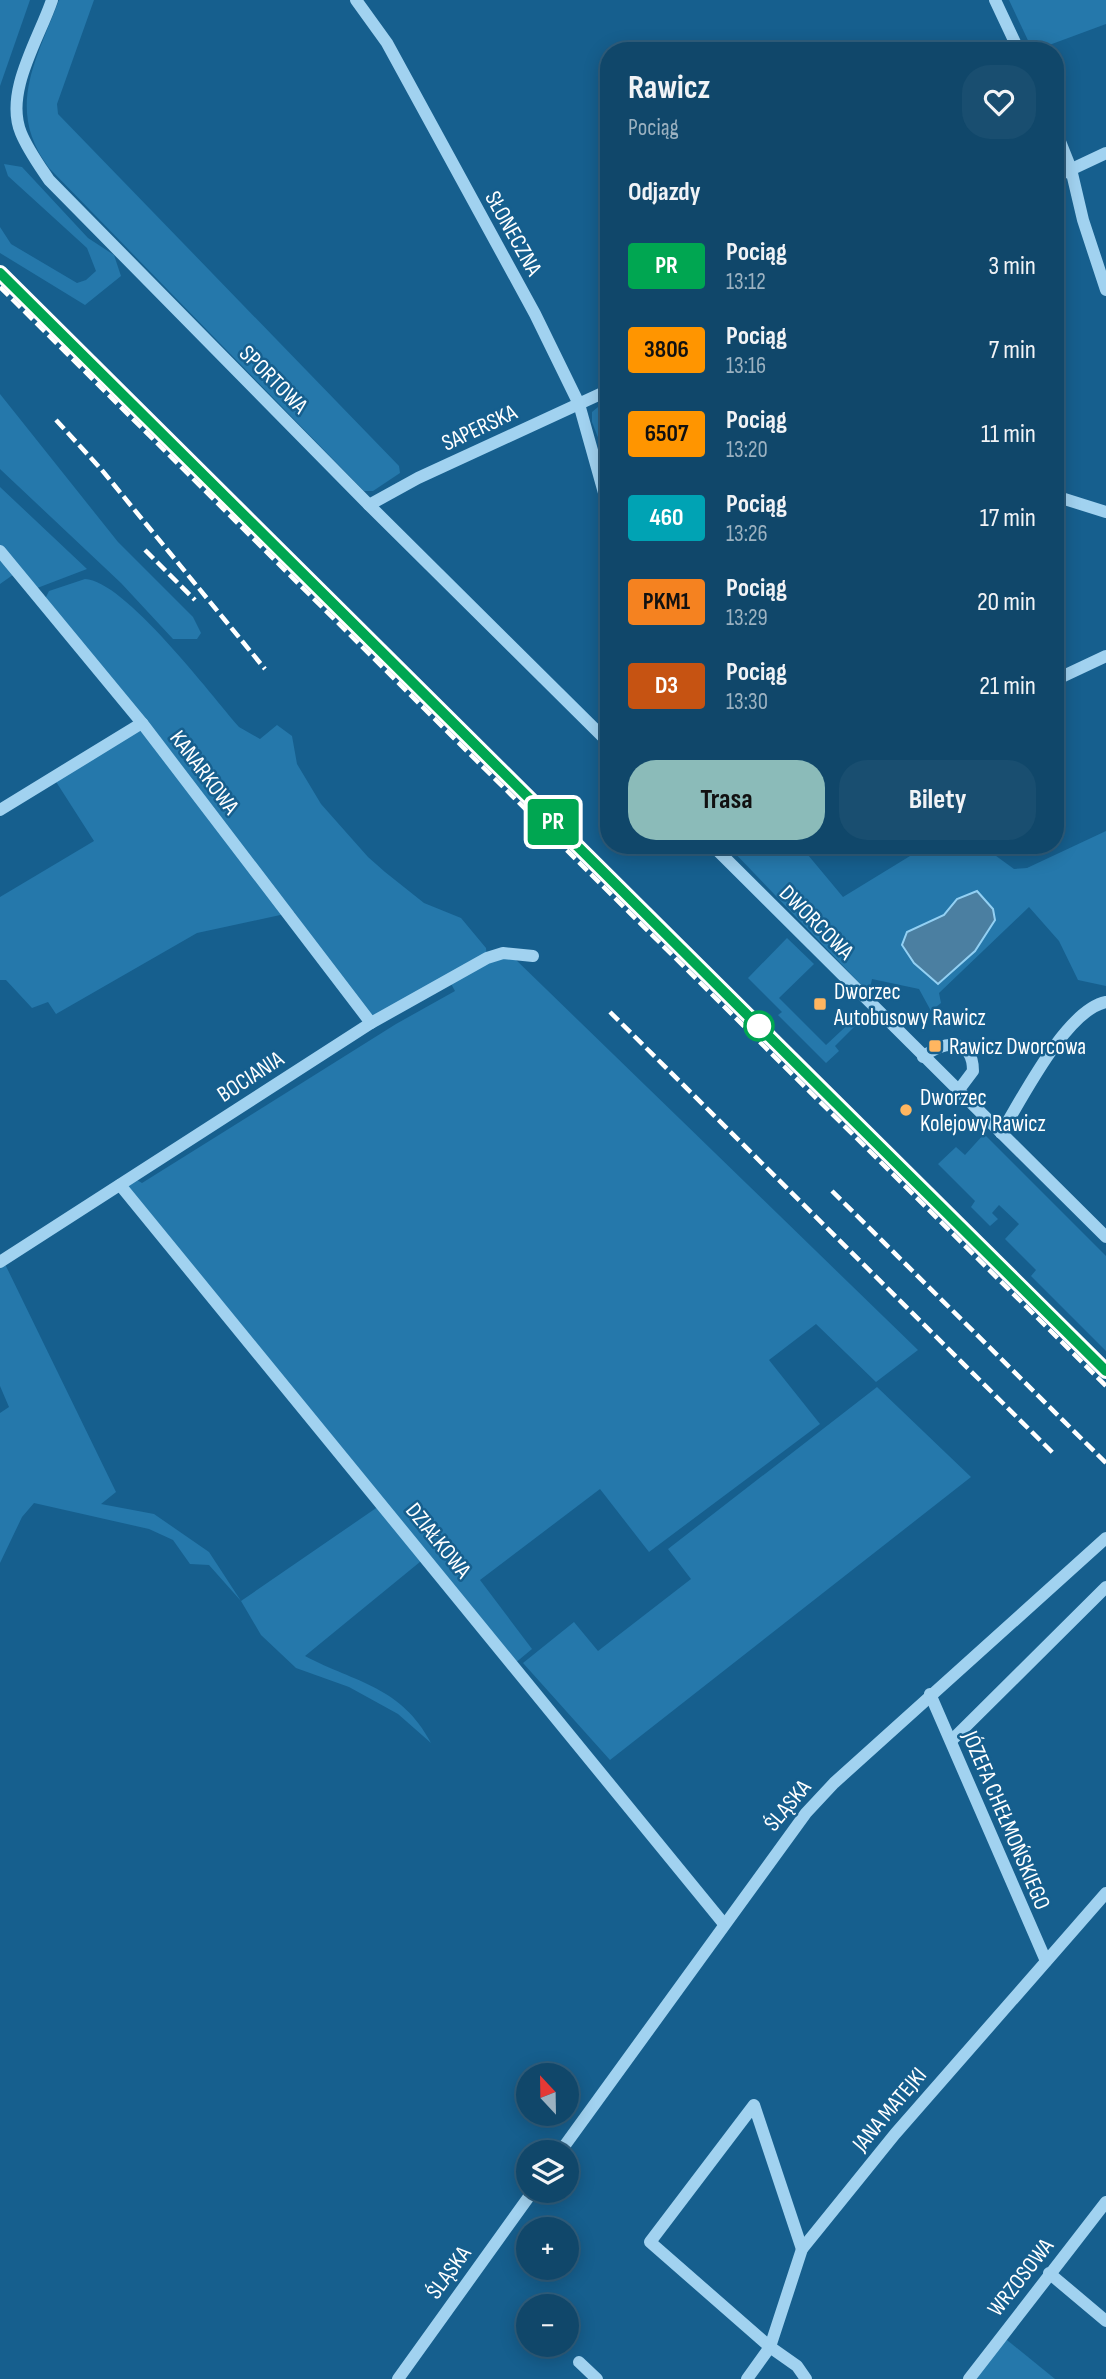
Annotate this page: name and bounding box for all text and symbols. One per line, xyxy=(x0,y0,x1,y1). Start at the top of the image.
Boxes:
button: heart xyxy=(962,65,1036,139)
text: Rawicz xyxy=(628,68,710,108)
text: Pociąg xyxy=(628,114,679,142)
text: Odjazdy xyxy=(628,177,700,208)
street label: SŁONECZNA xyxy=(478,186,548,281)
text: Pociąg xyxy=(726,237,787,268)
text: PR xyxy=(655,251,678,280)
text: 3 min xyxy=(988,251,1036,282)
text: 13:12 xyxy=(726,268,766,296)
text: Pociąg xyxy=(726,321,787,352)
text: 3806 xyxy=(644,335,689,364)
text: 7 min xyxy=(989,335,1036,366)
street label: SPORTOWA xyxy=(233,340,314,420)
text: 13:16 xyxy=(726,352,766,380)
street label: SAPERSKA xyxy=(437,398,522,457)
text: Pociąg xyxy=(726,405,787,436)
text: 6507 xyxy=(645,419,688,448)
text: 11 min xyxy=(981,419,1036,450)
text: 13:20 xyxy=(726,436,768,464)
text: Pociąg xyxy=(726,489,787,520)
text: 460 xyxy=(650,503,683,532)
text: 17 min xyxy=(980,503,1036,534)
text: 13:26 xyxy=(726,520,768,548)
text: Pociąg xyxy=(726,573,787,604)
text: PKM1 xyxy=(643,587,690,616)
text: 20 min xyxy=(977,587,1036,618)
text: 13:29 xyxy=(726,604,768,632)
text: Pociąg xyxy=(726,657,787,688)
text: D3 xyxy=(655,671,678,700)
text: 21 min xyxy=(979,671,1036,702)
text: 13:30 xyxy=(726,688,768,716)
street label: KANARKOWA xyxy=(163,725,245,820)
button: Trasa xyxy=(628,760,825,840)
button: Bilety xyxy=(839,760,1036,840)
line badge: PR xyxy=(522,799,584,845)
text: PR xyxy=(542,807,564,836)
street label: DWORCOWA xyxy=(773,879,860,966)
place label: Dworzec Autobusowy Rawicz xyxy=(833,978,986,1032)
marker: Dworzec Autobusowy Rawicz xyxy=(812,996,828,1012)
unlabelled marker xyxy=(744,1011,774,1041)
place label: Rawicz Dworcowa xyxy=(949,1033,1086,1061)
marker: Rawicz Dworcowa xyxy=(927,1038,943,1054)
street label: BOCIANIA xyxy=(212,1045,289,1109)
place label: Dworzec Kolejowy Rawicz xyxy=(920,1084,1046,1138)
marker: Dworzec Kolejowy Rawicz xyxy=(898,1102,914,1118)
street label: DZIAŁKOWA xyxy=(399,1497,477,1584)
street label: JÓZEFA CHEŁMOŃSKIEGO xyxy=(955,1726,1056,1914)
street label: ŚLĄSKA xyxy=(758,1774,817,1837)
street label: JANA MATEJKI xyxy=(846,2062,933,2158)
north arrow xyxy=(516,2063,579,2126)
map controls xyxy=(516,2063,579,2357)
button: layers xyxy=(516,2140,579,2203)
button: + xyxy=(516,2217,579,2280)
street label: WRZOSOWA xyxy=(982,2233,1060,2322)
street label: ŚLĄSKA xyxy=(420,2241,477,2305)
button: − xyxy=(516,2294,579,2357)

